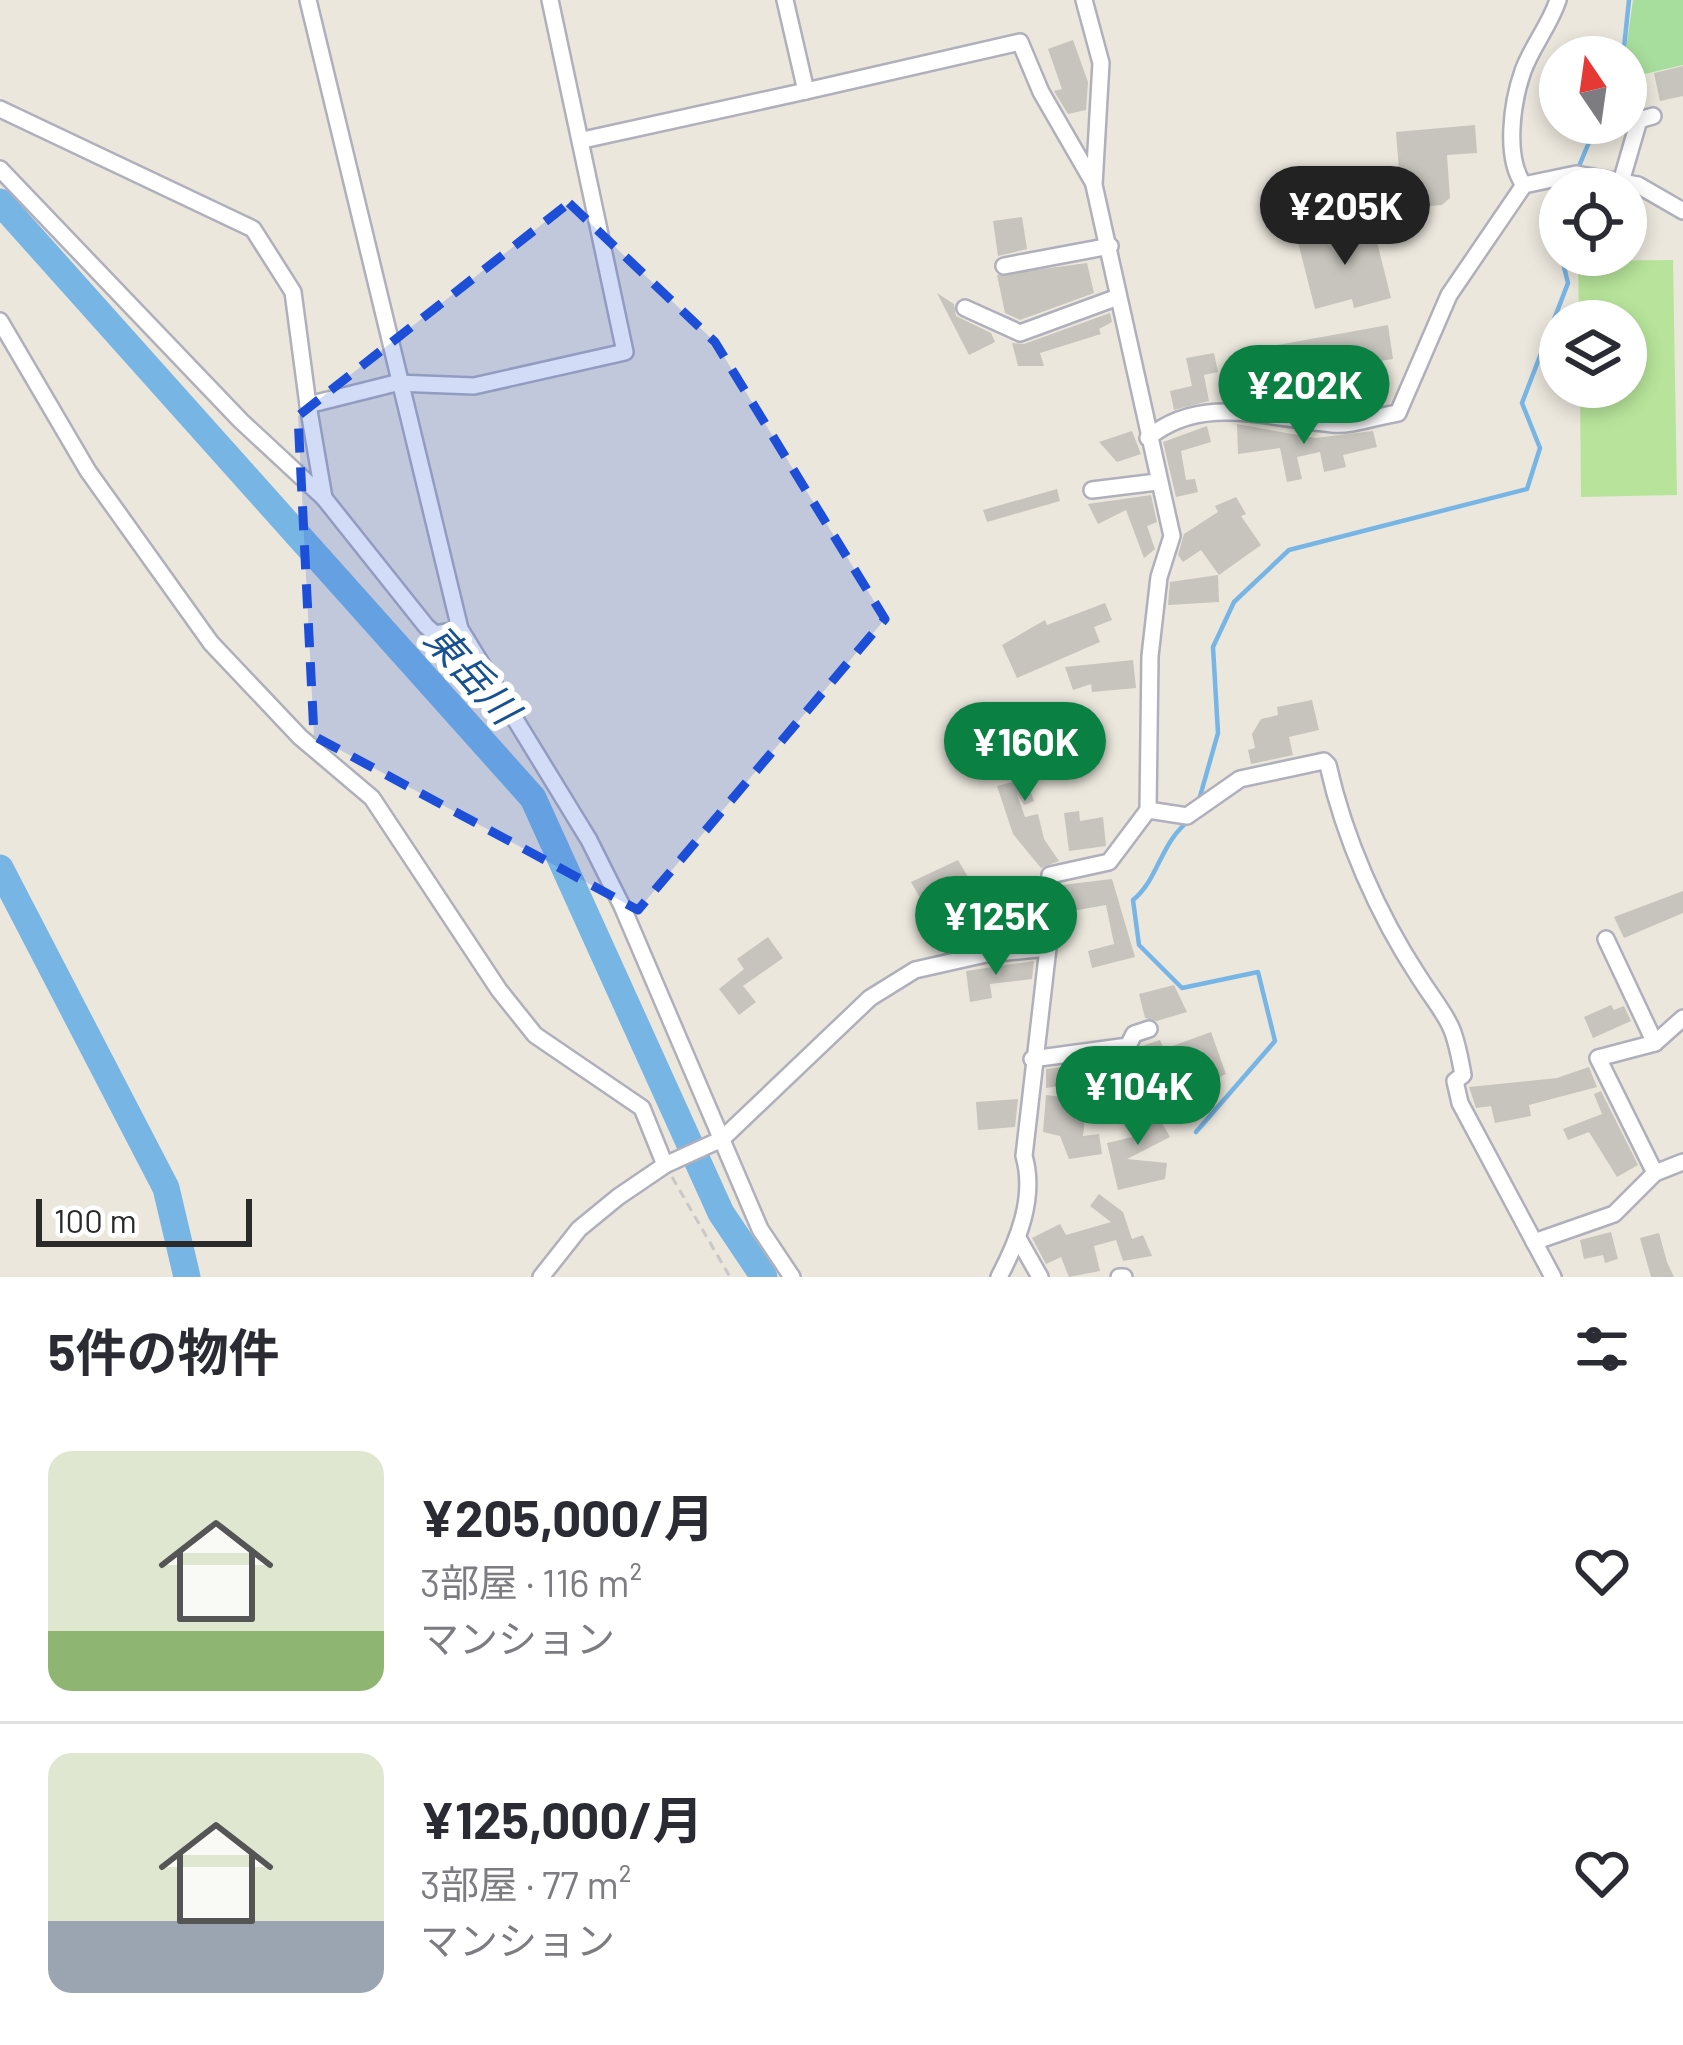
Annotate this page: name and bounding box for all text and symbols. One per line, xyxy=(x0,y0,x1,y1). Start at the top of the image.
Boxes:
north arrow xyxy=(1539,36,1647,144)
map controls xyxy=(1539,36,1647,408)
pin: ¥205K xyxy=(1261,166,1429,268)
button: locate xyxy=(1539,168,1647,276)
text: ¥205K xyxy=(1287,181,1403,228)
button: layers xyxy=(1539,300,1647,408)
pin: ¥202K xyxy=(1220,345,1388,447)
text: ¥202K xyxy=(1245,360,1363,407)
water label: 東岳川 xyxy=(416,614,532,735)
pin: ¥160K xyxy=(941,702,1109,804)
text: ¥160K xyxy=(971,717,1079,764)
pin: ¥125K xyxy=(912,876,1080,978)
text: ¥125K xyxy=(942,891,1050,938)
pin: ¥104K xyxy=(1054,1046,1222,1148)
text: ¥104K xyxy=(1083,1061,1193,1108)
scale bar xyxy=(36,1193,252,1246)
text: 100 m xyxy=(54,1200,137,1240)
icon: filters xyxy=(1569,1316,1635,1382)
text: 5件の物件 xyxy=(48,1320,280,1381)
text: ¥205,000/月 xyxy=(420,1486,715,1547)
icon: home xyxy=(144,1499,288,1643)
icon: heart xyxy=(1569,1538,1635,1604)
text: 3部屋 · 116 m² xyxy=(420,1558,642,1605)
text: マンション xyxy=(420,1614,615,1661)
text: ¥125,000/月 xyxy=(420,1788,704,1849)
icon: home xyxy=(144,1801,288,1945)
icon: heart xyxy=(1569,1840,1635,1906)
text: 3部屋 · 77 m² xyxy=(420,1860,632,1907)
text: マンション xyxy=(420,1916,615,1963)

